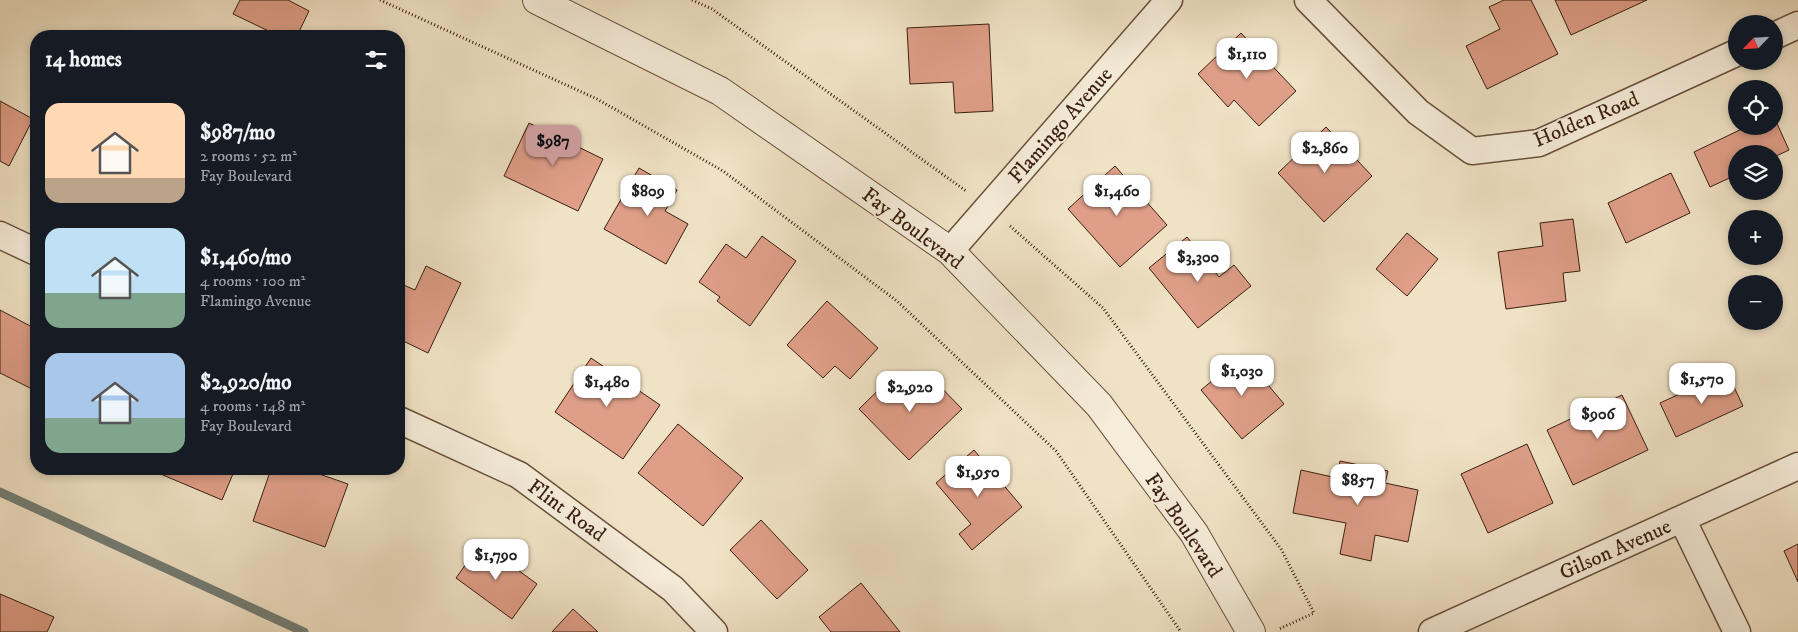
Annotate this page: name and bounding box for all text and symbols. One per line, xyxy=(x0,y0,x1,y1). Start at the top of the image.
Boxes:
north arrow xyxy=(1728,15,1782,70)
map controls xyxy=(1728,15,1783,330)
pin: $1,110 xyxy=(1206,38,1288,80)
text: $1,110 xyxy=(1227,44,1267,64)
icon: filters xyxy=(362,46,390,74)
text: 14 homes xyxy=(45,47,122,73)
street label: Flamingo Avenue xyxy=(1003,62,1119,189)
button: locate xyxy=(1728,80,1783,135)
street label: Holden Road xyxy=(1530,86,1643,154)
text: $987/mo xyxy=(200,120,275,146)
icon: home xyxy=(85,123,145,183)
pin: $987 xyxy=(523,124,583,167)
text: $987 xyxy=(536,131,570,151)
pin: $2,860 xyxy=(1284,132,1366,174)
text: $2,860 xyxy=(1302,138,1348,158)
button: layers xyxy=(1728,145,1783,200)
text: 2 rooms · 52 m² xyxy=(200,146,297,166)
text: Fay Boulevard xyxy=(200,166,292,186)
pin: $809 xyxy=(618,174,678,217)
pin: $1,460 xyxy=(1076,174,1158,217)
text: $809 xyxy=(631,181,665,201)
text: $1,460 xyxy=(1094,181,1140,201)
street label: Fay Boulevard xyxy=(856,182,969,276)
button: + xyxy=(1728,210,1783,265)
pin: $3,300 xyxy=(1157,240,1239,283)
text: $1,460/mo xyxy=(200,245,291,271)
text: $3,300 xyxy=(1177,247,1219,267)
icon: home xyxy=(85,248,145,308)
text: 4 rooms · 100 m² xyxy=(200,271,305,291)
button: − xyxy=(1728,275,1783,330)
text: Flamingo Avenue xyxy=(200,291,311,311)
pin: $1,030 xyxy=(1201,354,1283,397)
text: $1,030 xyxy=(1221,361,1263,381)
pin: $1,570 xyxy=(1661,362,1743,405)
pin: $1,480 xyxy=(566,366,648,408)
text: $1,570 xyxy=(1680,369,1724,389)
text: $2,920/mo xyxy=(200,370,291,396)
pin: $2,920 xyxy=(869,370,951,413)
text: $1,480 xyxy=(584,372,630,392)
icon: home xyxy=(85,373,145,433)
text: $2,920 xyxy=(887,377,933,397)
text: 4 rooms · 148 m² xyxy=(200,396,305,416)
pin: $906 xyxy=(1568,398,1628,440)
text: $906 xyxy=(1581,404,1615,424)
text: Fay Boulevard xyxy=(200,416,292,436)
pin: $1,950 xyxy=(937,456,1019,498)
text: $1,950 xyxy=(956,462,1000,482)
pin: $857 xyxy=(1328,464,1388,506)
street label: Fay Boulevard xyxy=(1139,468,1228,583)
text: $857 xyxy=(1341,470,1375,490)
street label: Flint Road xyxy=(522,474,611,548)
street label: Gilson Avenue xyxy=(1555,514,1676,586)
pin: $1,790 xyxy=(455,538,537,581)
text: $1,790 xyxy=(475,545,517,565)

